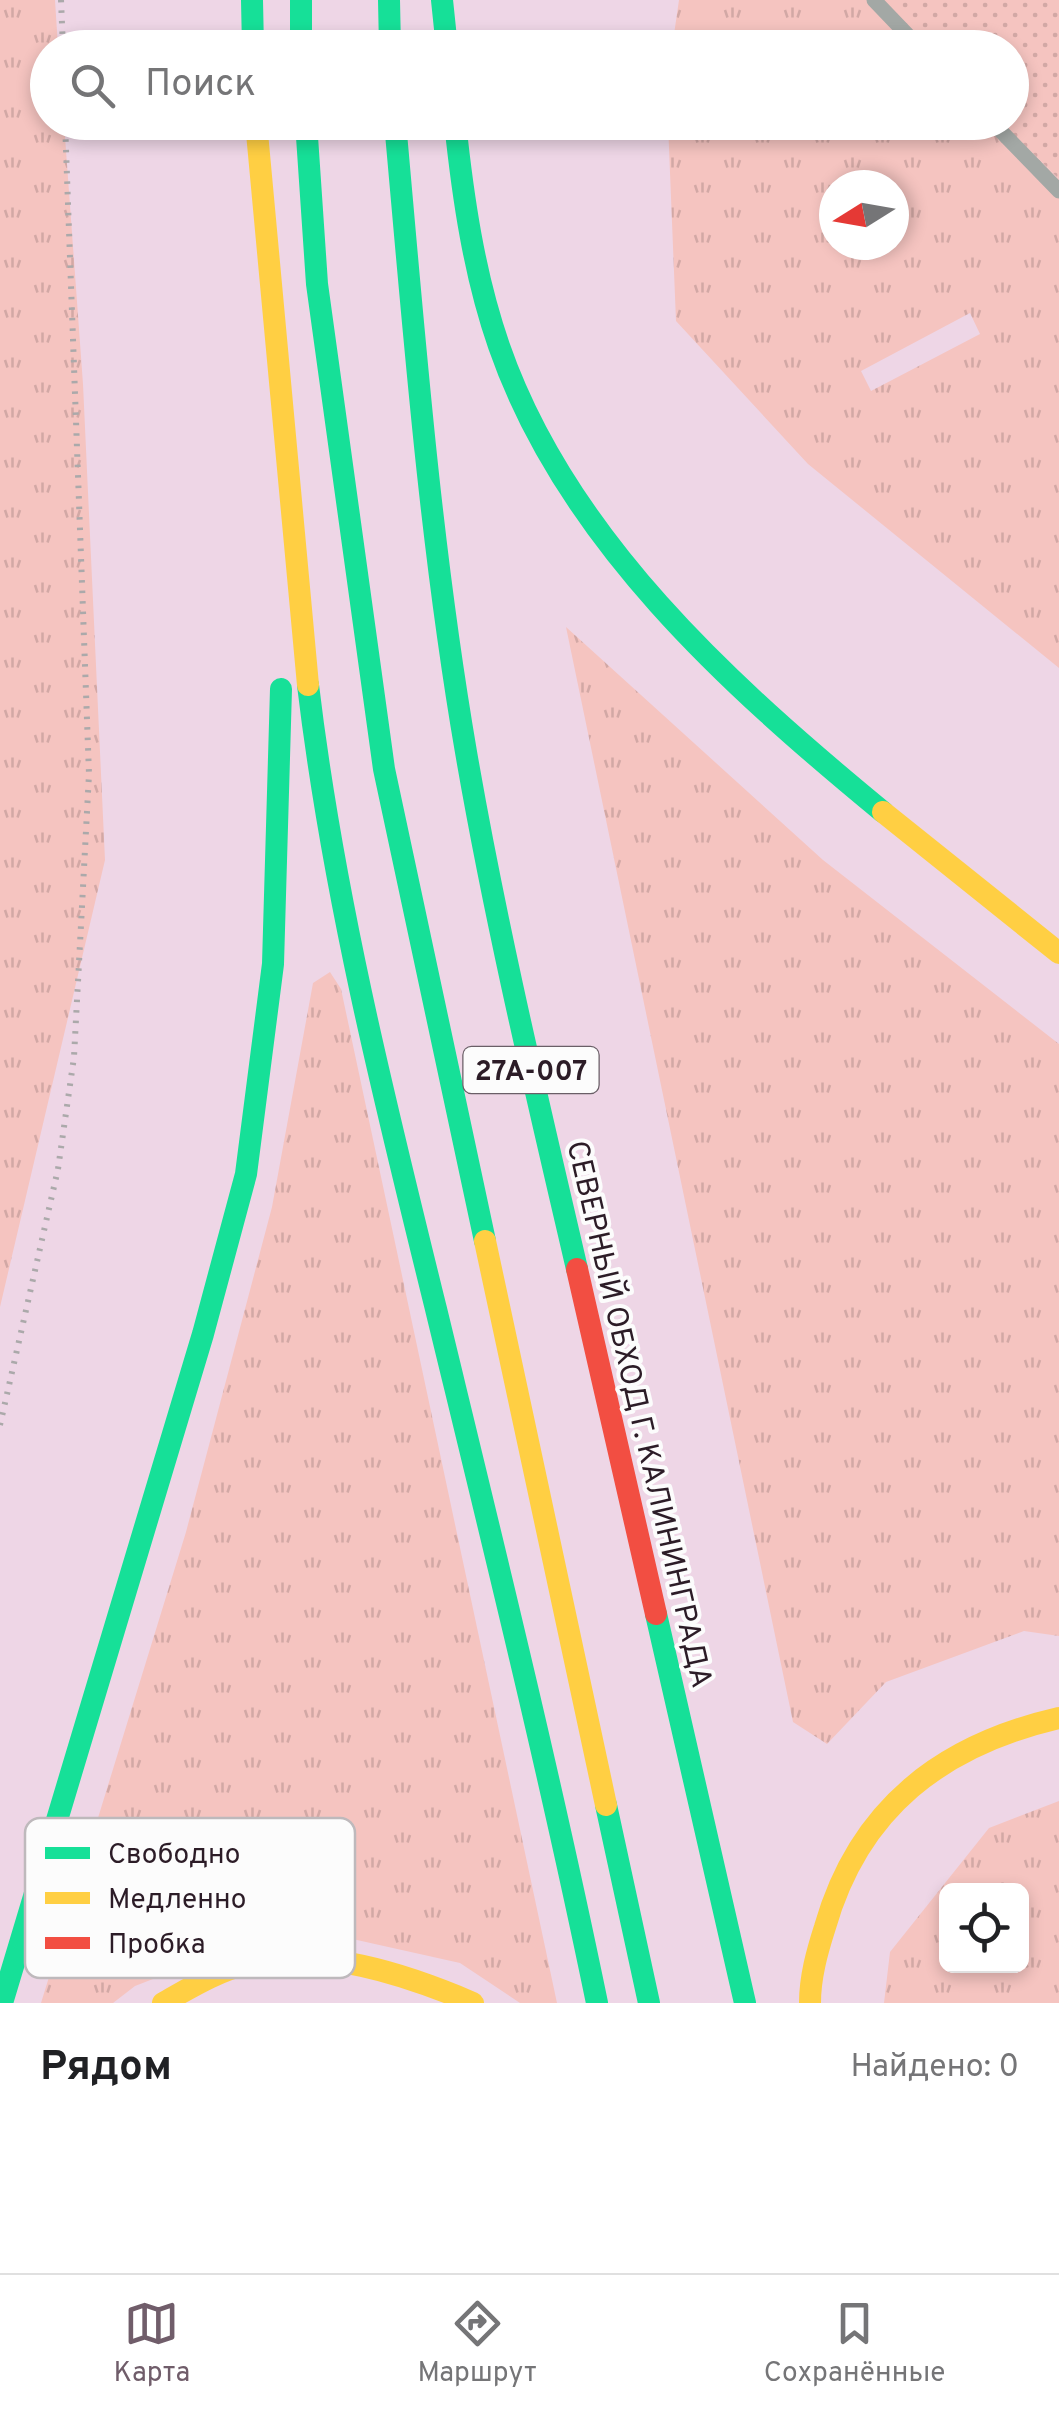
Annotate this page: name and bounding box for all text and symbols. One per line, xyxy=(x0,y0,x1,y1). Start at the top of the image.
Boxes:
search box xyxy=(30,30,1029,140)
icon: search xyxy=(65,58,120,113)
text: Поиск xyxy=(145,61,256,110)
north arrow xyxy=(819,170,909,260)
road number: 27А-007 xyxy=(464,1047,598,1093)
street label: СЕВЕРНЫЙ ОБХОД Г. КАЛИНИНГРАДА xyxy=(556,1137,722,1692)
legend xyxy=(25,1818,355,1978)
text: Свободно xyxy=(108,1838,240,1874)
text: Медленно xyxy=(108,1883,246,1919)
map controls xyxy=(939,1883,1029,1973)
button: locate xyxy=(939,1883,1029,1973)
text: Пробка xyxy=(108,1928,206,1964)
text: Рядом xyxy=(40,2042,172,2095)
text: Найдено: 0 xyxy=(851,2048,1019,2088)
tab: Карта xyxy=(114,2296,190,2392)
tab: Маршрут xyxy=(417,2296,537,2392)
tab: Сохранённые xyxy=(764,2296,945,2392)

